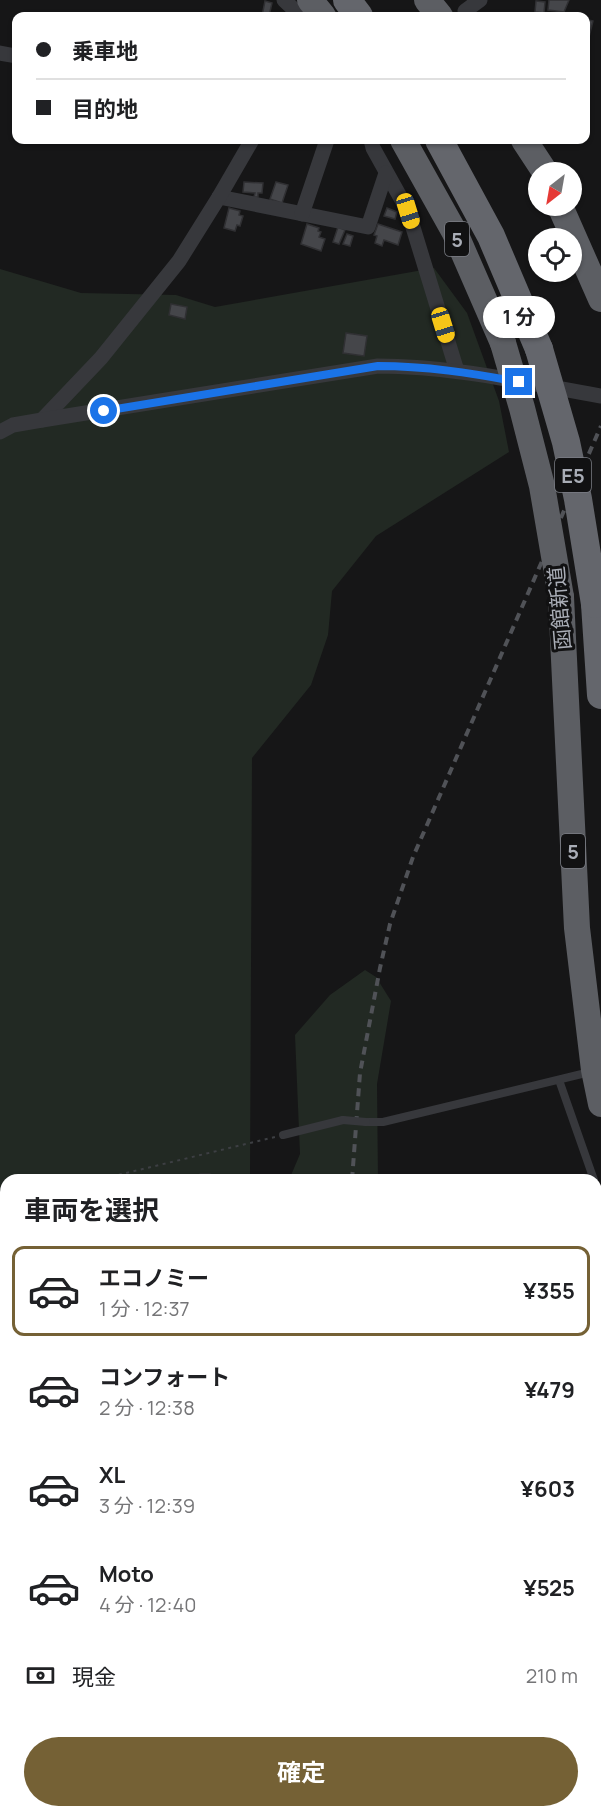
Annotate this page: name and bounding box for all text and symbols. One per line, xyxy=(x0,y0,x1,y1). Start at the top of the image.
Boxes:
text: 乗車地 xyxy=(72,36,138,66)
text: 目的地 xyxy=(72,94,138,124)
north arrow xyxy=(528,162,582,216)
map controls xyxy=(528,162,582,282)
car xyxy=(394,191,422,231)
road number: 5 xyxy=(445,222,469,256)
button: locate xyxy=(528,228,582,282)
callout: 1 分 xyxy=(483,295,555,337)
text: 1 分 xyxy=(503,303,535,330)
car xyxy=(429,305,457,345)
route end xyxy=(505,368,532,395)
route start xyxy=(90,397,117,424)
road number: E5 xyxy=(555,458,591,492)
street label: 函館新道 xyxy=(541,565,577,651)
road number: 5 xyxy=(561,834,585,868)
text: 車両を選択 xyxy=(24,1191,159,1228)
text: エコノミー xyxy=(99,1263,209,1293)
icon: car xyxy=(27,1264,81,1318)
text: ¥355 xyxy=(523,1276,575,1306)
text: 1 分 · 12:37 xyxy=(99,1295,190,1322)
text: コンフォート xyxy=(99,1362,230,1392)
icon: car xyxy=(27,1363,81,1417)
text: ¥479 xyxy=(524,1375,575,1405)
text: 2 分 · 12:38 xyxy=(99,1394,195,1421)
text: XL xyxy=(99,1460,125,1490)
icon: car xyxy=(27,1462,81,1516)
text: ¥603 xyxy=(521,1474,575,1504)
text: 3 分 · 12:39 xyxy=(99,1492,195,1519)
text: Moto xyxy=(99,1559,154,1589)
icon: car xyxy=(27,1561,81,1615)
text: ¥525 xyxy=(523,1573,575,1603)
text: 4 分 · 12:40 xyxy=(99,1591,197,1618)
icon: cash xyxy=(24,1659,57,1692)
text: 現金 xyxy=(72,1662,116,1692)
text: 210 m xyxy=(526,1662,578,1689)
button: 確定 xyxy=(24,1737,578,1806)

